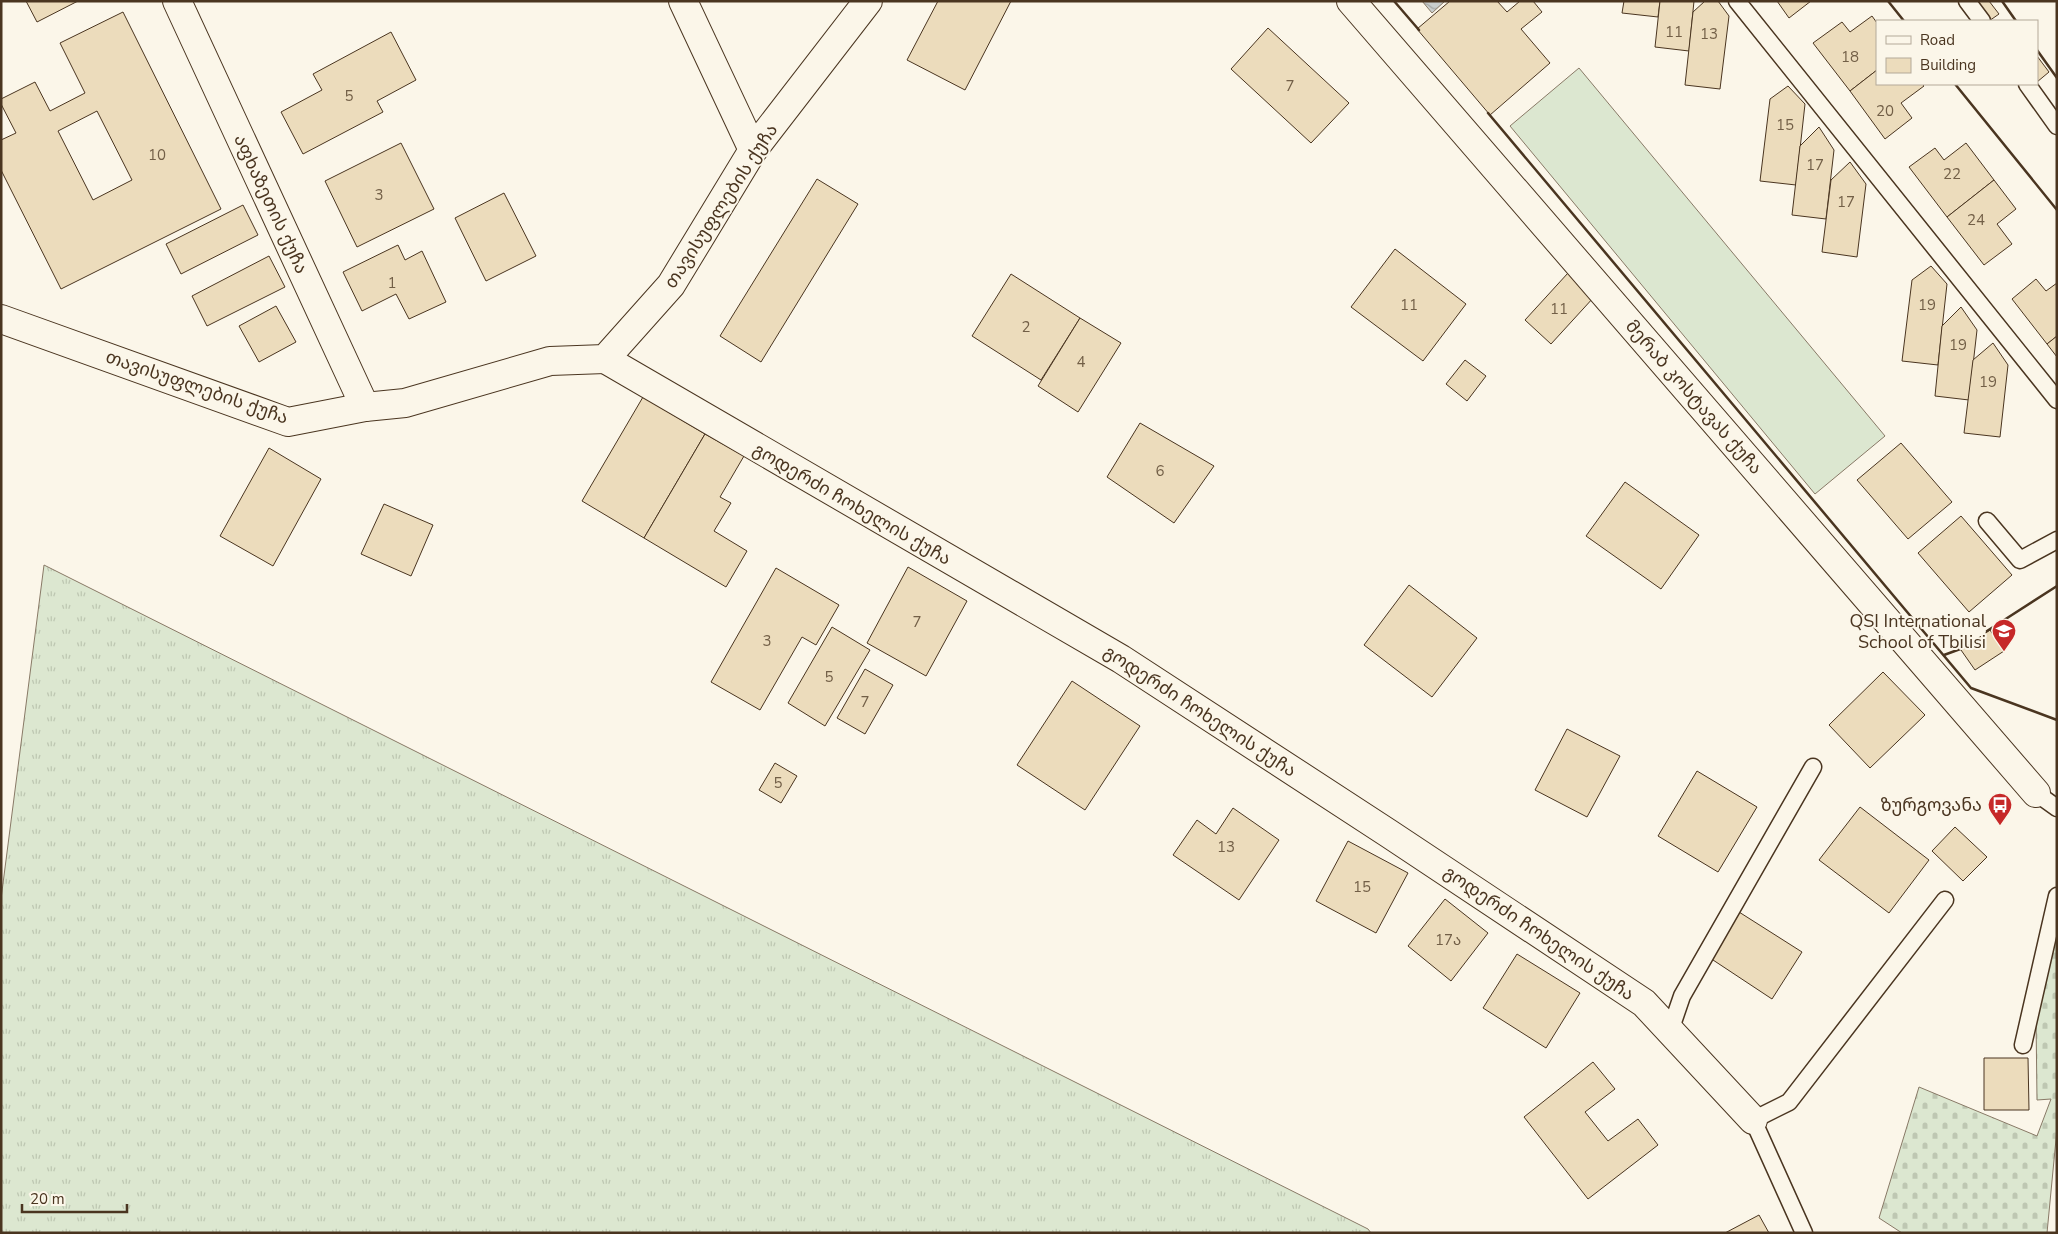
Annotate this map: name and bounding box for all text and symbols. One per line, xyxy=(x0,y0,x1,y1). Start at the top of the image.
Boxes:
legend xyxy=(1876,20,2038,85)
house number: 11 xyxy=(1665,22,1683,42)
house number: 13 xyxy=(1700,24,1718,44)
text: Road xyxy=(1920,30,1955,50)
house number: 18 xyxy=(1841,47,1859,67)
text: Building xyxy=(1920,55,1976,75)
house number: 7 xyxy=(1285,76,1295,96)
house number: 5 xyxy=(344,86,354,106)
house number: 20 xyxy=(1876,101,1894,121)
house number: 15 xyxy=(1776,115,1794,135)
street label: თავისუფლების ქუჩა xyxy=(659,119,783,293)
street label: აფხაზეთის ქუჩა xyxy=(228,130,314,278)
house number: 10 xyxy=(148,145,166,165)
house number: 17 xyxy=(1806,155,1824,175)
house number: 22 xyxy=(1943,164,1961,184)
house number: 3 xyxy=(374,185,384,205)
house number: 17 xyxy=(1837,192,1855,212)
house number: 24 xyxy=(1967,210,1985,230)
house number: 1 xyxy=(387,273,397,293)
house number: 11 xyxy=(1400,295,1418,315)
house number: 19 xyxy=(1918,295,1936,315)
house number: 11 xyxy=(1550,299,1568,319)
street label: მერაბ კოსტავას ქუჩა xyxy=(1620,315,1768,479)
house number: 2 xyxy=(1021,317,1031,337)
house number: 19 xyxy=(1949,335,1967,355)
street label: თავისუფლების ქუჩა xyxy=(102,344,292,430)
house number: 4 xyxy=(1076,352,1086,372)
house number: 19 xyxy=(1979,372,1997,392)
street label: გოდერძი ჩოხელის ქუჩა xyxy=(748,437,956,571)
house number: 6 xyxy=(1155,461,1165,481)
place label: QSI International School of Tbilisi xyxy=(1849,609,1987,654)
house number: 7 xyxy=(912,612,922,632)
school or university icon: QSI International School of Tbilisi xyxy=(1991,618,2017,652)
house number: 3 xyxy=(762,631,772,651)
street label: გოდერძი ჩოხელის ქუჩა xyxy=(1099,640,1301,782)
house number: 5 xyxy=(824,667,834,687)
house number: 7 xyxy=(860,692,870,712)
house number: 5 xyxy=(773,773,783,793)
bus stop icon: ზურგოვანა xyxy=(1987,792,2013,826)
place label: ზურგოვანა xyxy=(1880,793,1982,817)
house number: 13 xyxy=(1217,837,1235,857)
street label: გოდერძი ჩოხელის ქუჩა xyxy=(1439,860,1639,1006)
house number: 15 xyxy=(1353,877,1371,897)
house number: 17ა xyxy=(1435,930,1461,950)
scale bar xyxy=(22,1182,128,1214)
text: 20 m xyxy=(30,1189,65,1209)

